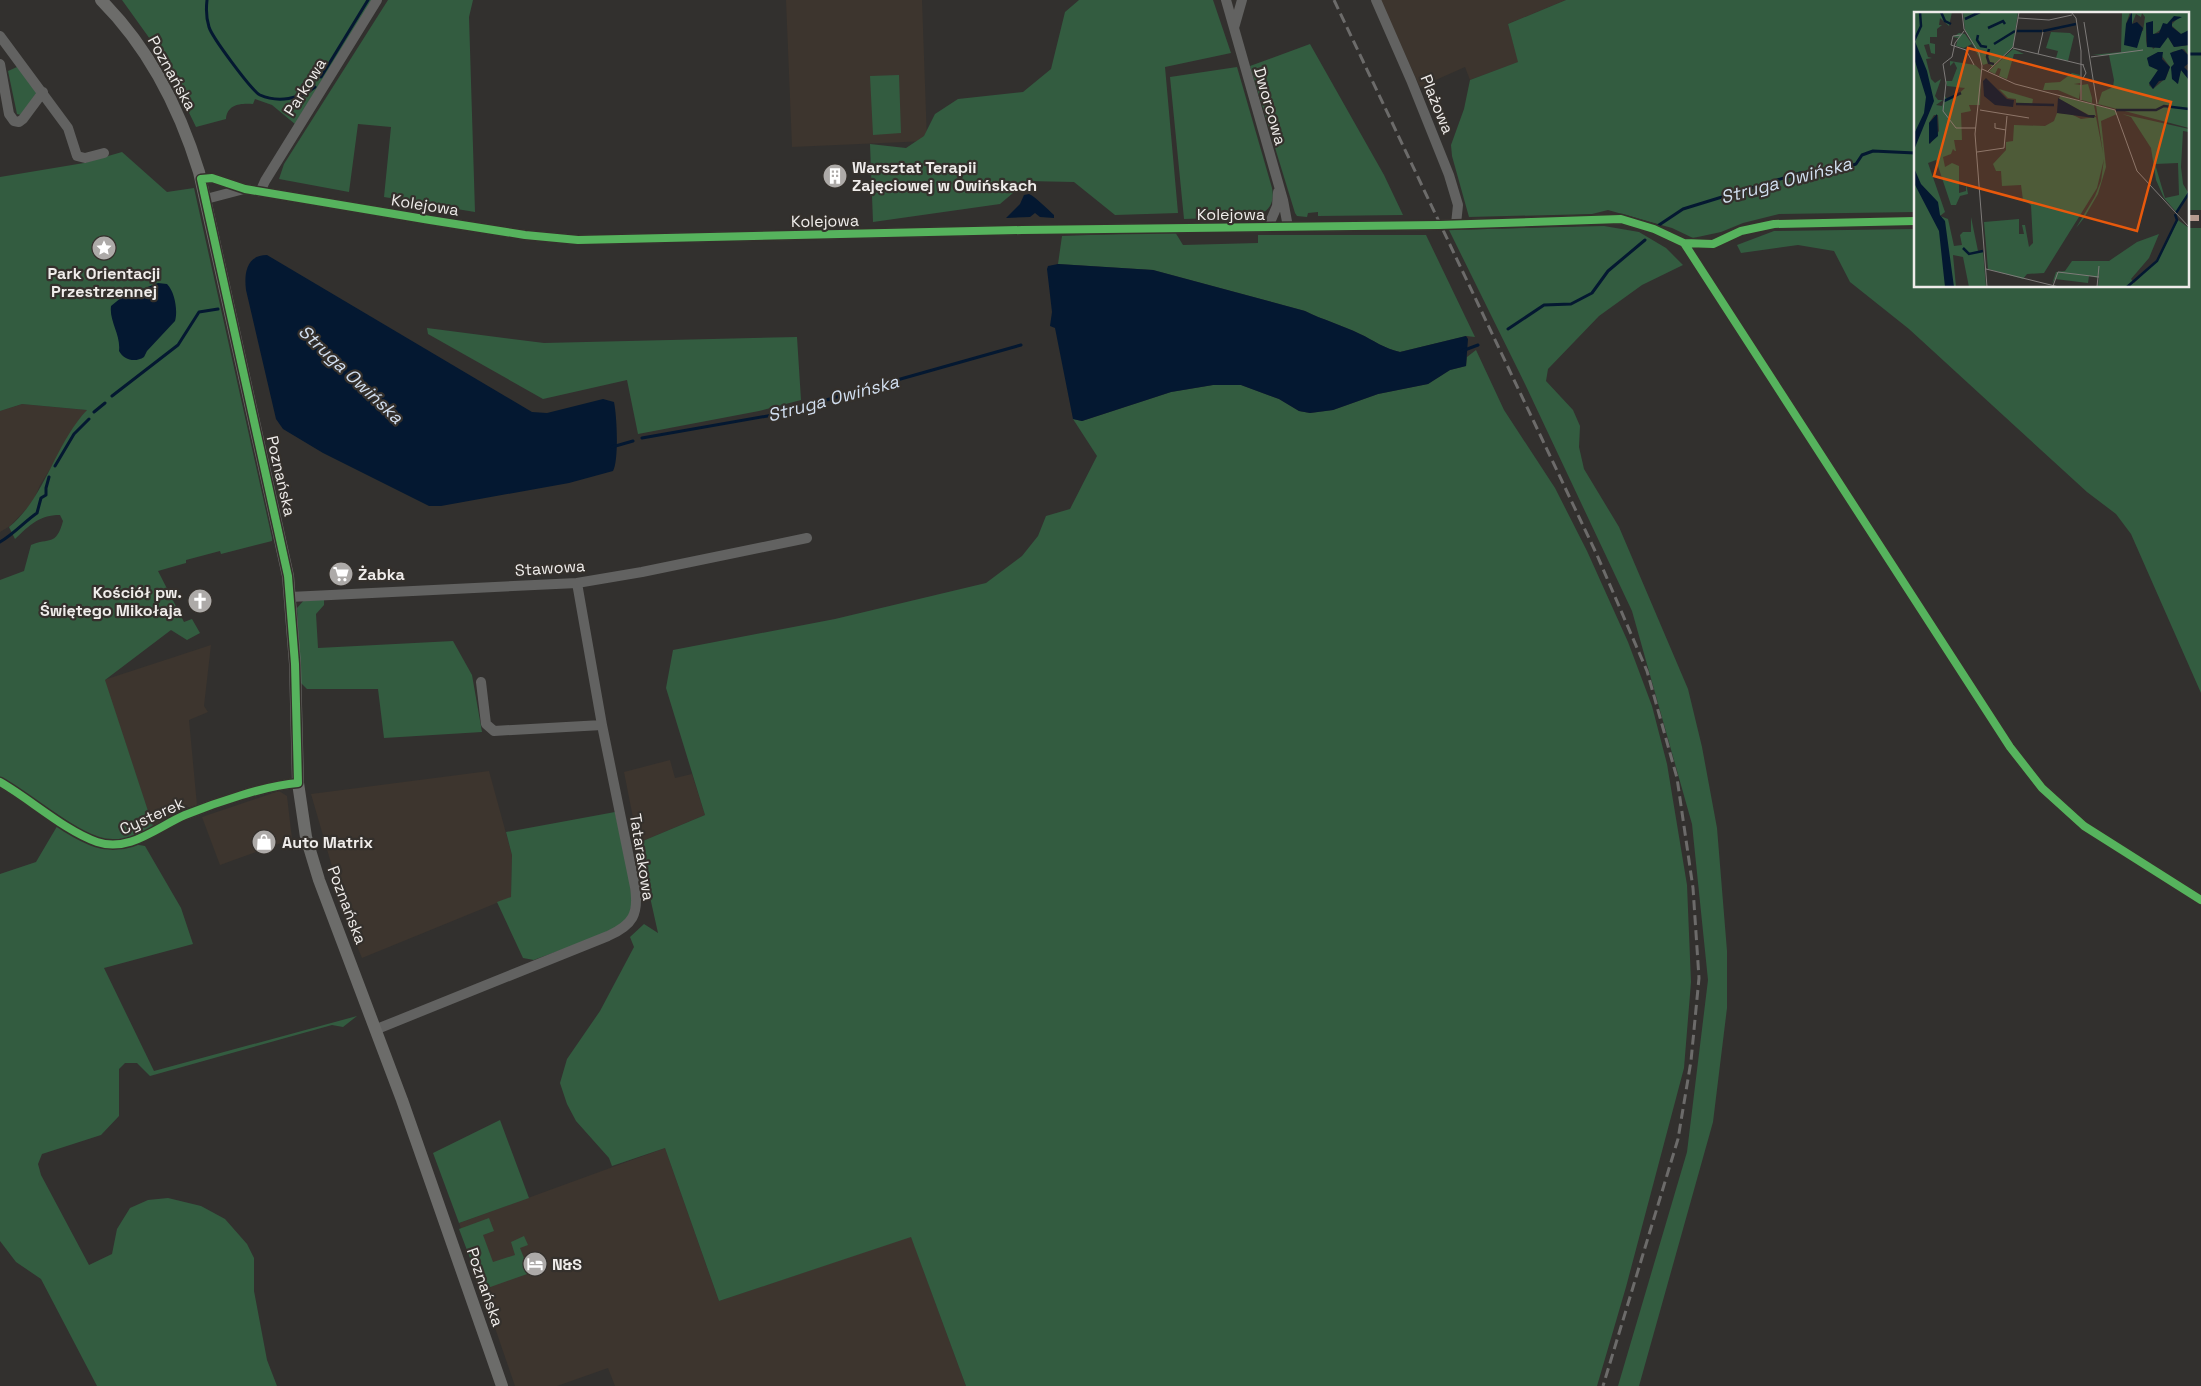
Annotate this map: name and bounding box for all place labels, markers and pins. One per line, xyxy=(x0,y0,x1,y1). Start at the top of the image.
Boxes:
place label: Warsztat Terapii Zajęciowej w Owińskach xyxy=(852,157,1037,196)
building icon: Warsztat Terapii Zajęciowej w Owińskach xyxy=(822,163,848,189)
place icon: Park Orientacji Przestrzennej xyxy=(91,235,117,261)
place label: Park Orientacji Przestrzennej xyxy=(48,263,160,302)
supermarket icon: Żabka xyxy=(328,561,354,587)
place label: Żabka xyxy=(358,564,405,585)
place label: Kościół pw. Świętego Mikołaja xyxy=(40,582,182,621)
church icon: Kościół pw. Świętego Mikołaja xyxy=(187,588,213,614)
shop icon: Auto Matrix xyxy=(251,829,277,855)
place label: Auto Matrix xyxy=(282,832,374,853)
hotel icon: N&S xyxy=(522,1251,548,1277)
place label: N&S xyxy=(552,1254,582,1275)

